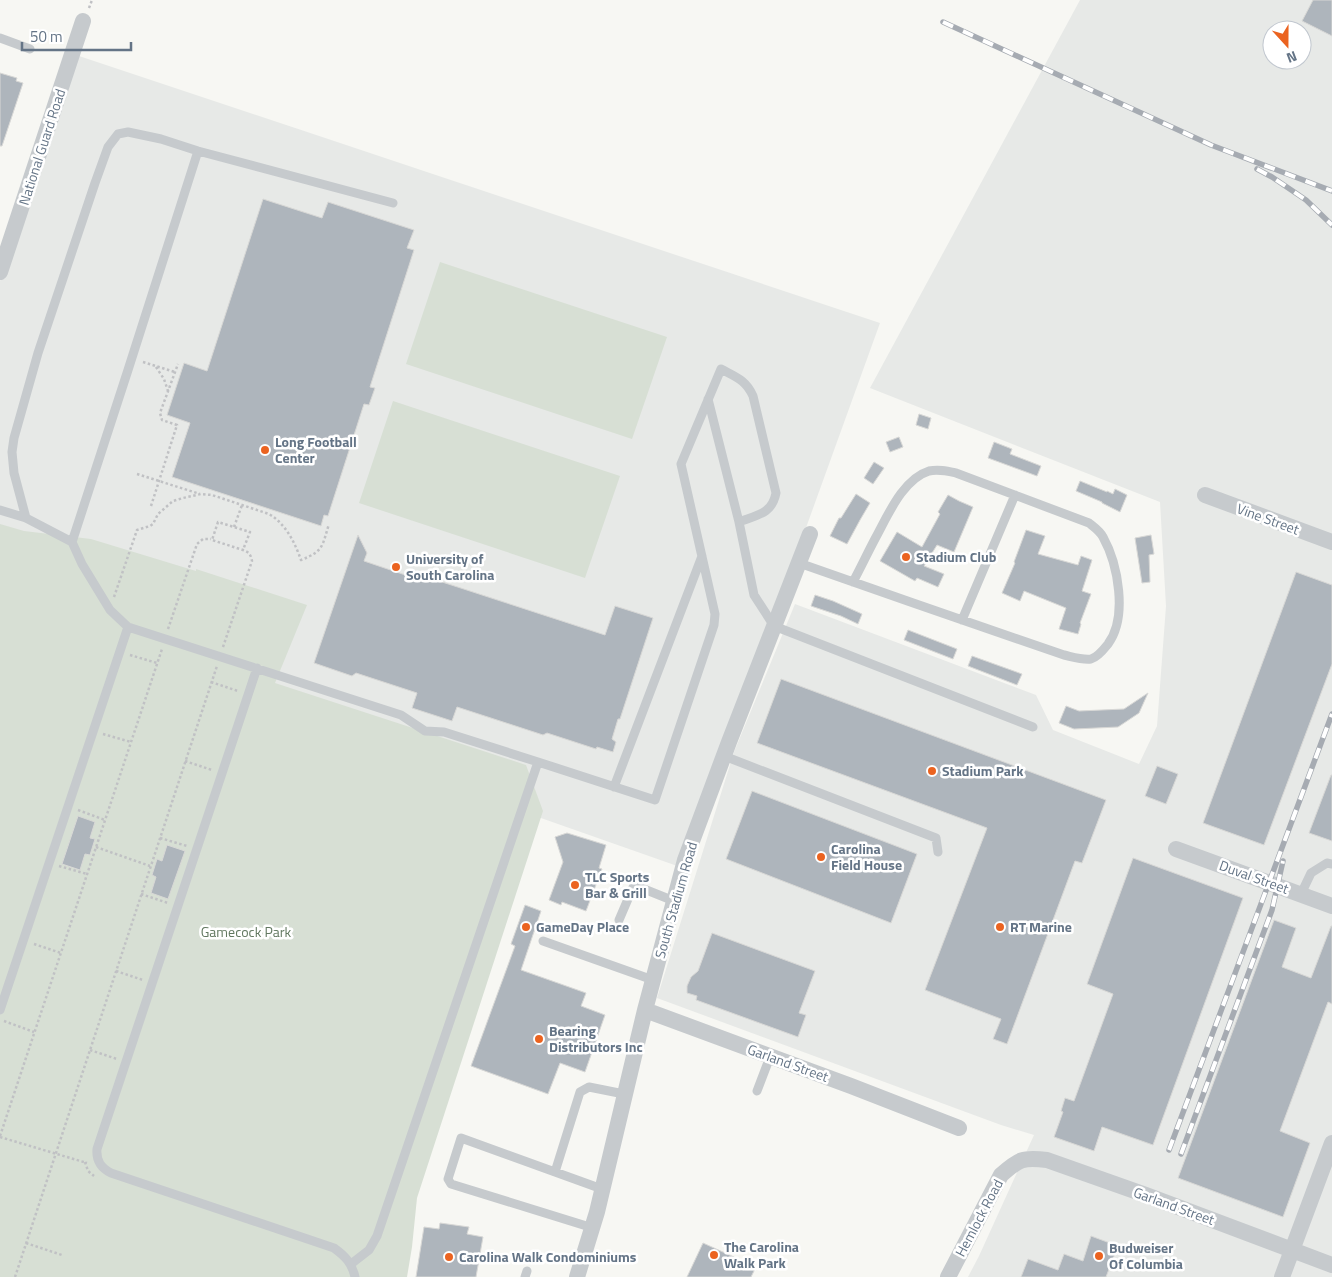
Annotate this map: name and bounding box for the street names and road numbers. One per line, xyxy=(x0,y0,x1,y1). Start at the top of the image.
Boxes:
street label: National Guard Road xyxy=(13,86,70,208)
street label: Vine Street xyxy=(1234,498,1302,540)
street label: South Stadium Road xyxy=(649,839,702,961)
street label: Duval Street xyxy=(1217,854,1292,899)
street label: Garland Street xyxy=(745,1038,832,1087)
street label: Hemlock Road xyxy=(949,1175,1008,1260)
street label: Garland Street xyxy=(1131,1181,1218,1230)

